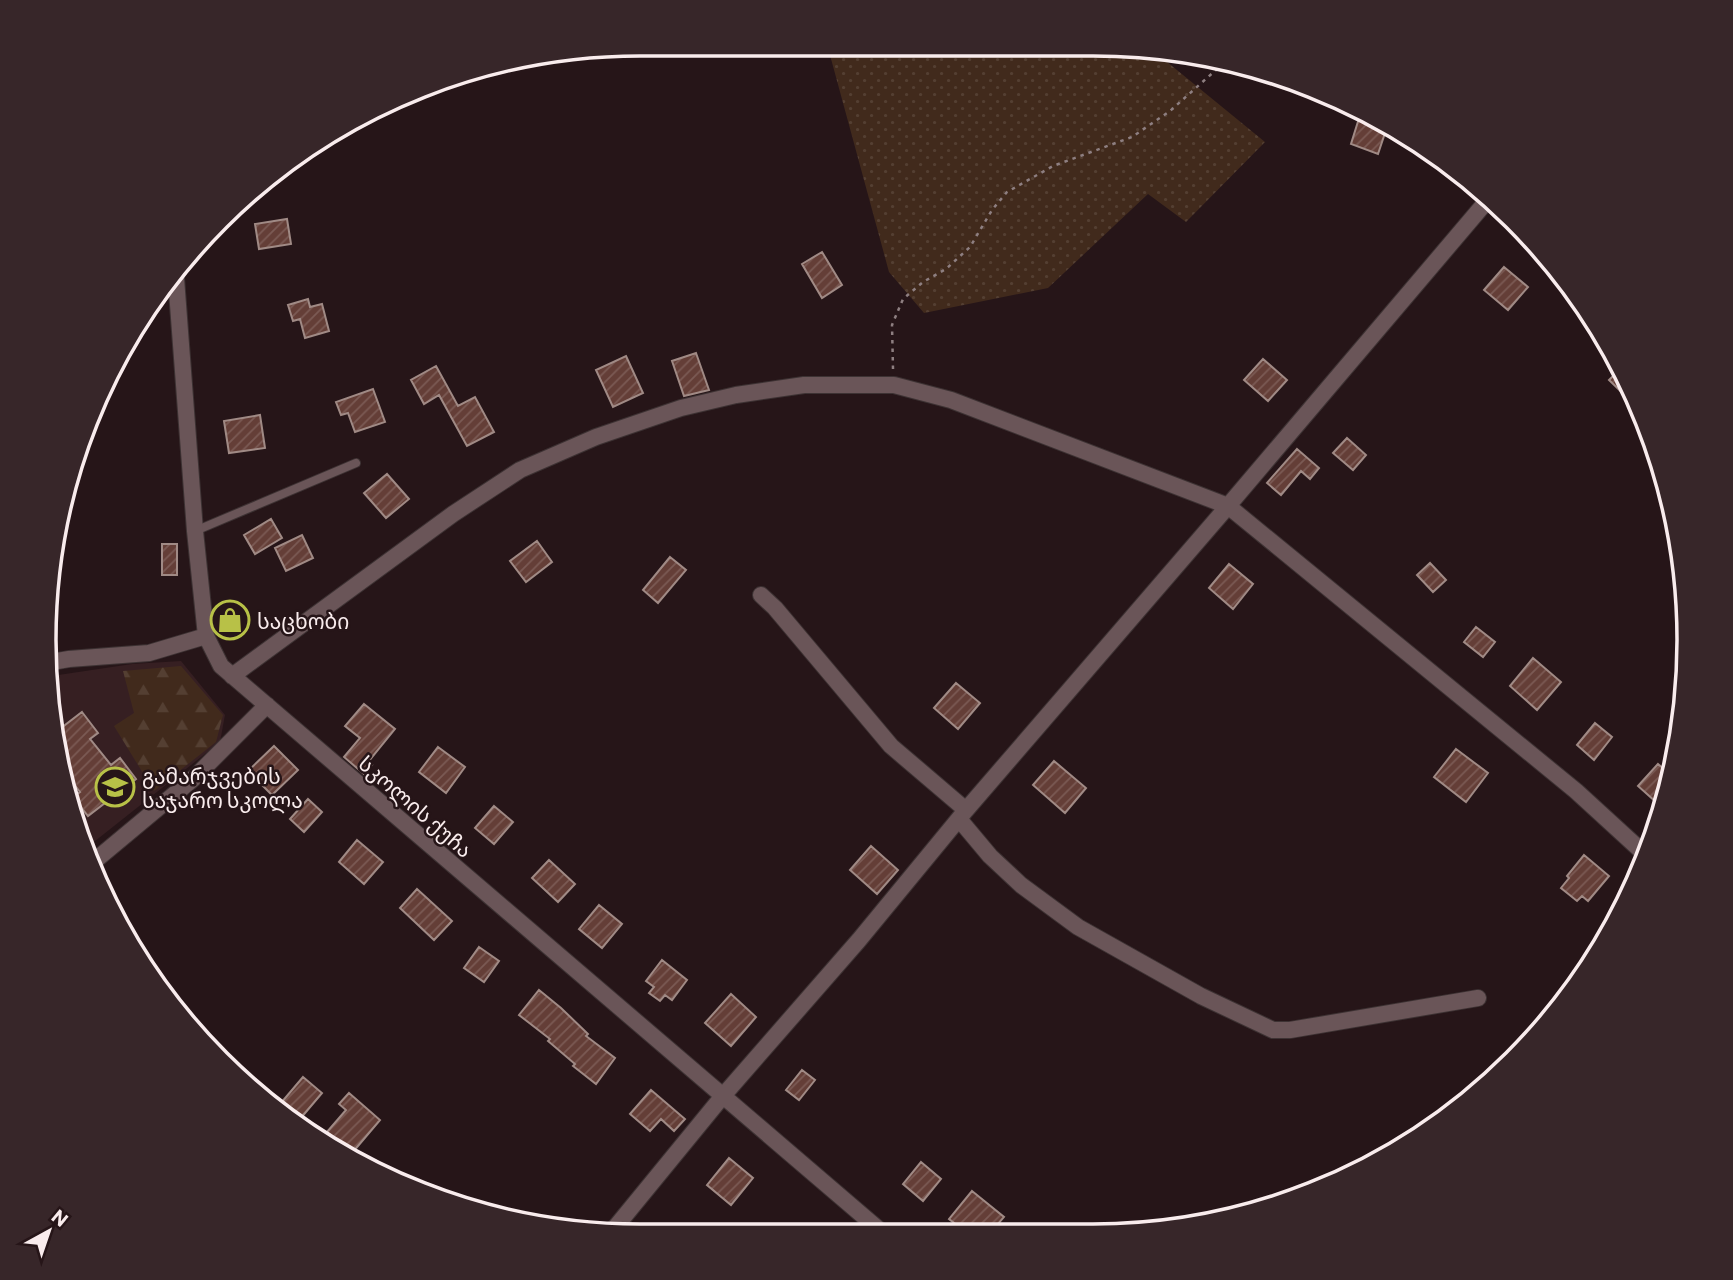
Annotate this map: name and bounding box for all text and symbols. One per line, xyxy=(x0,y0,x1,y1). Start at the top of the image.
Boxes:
shop icon: საცხობი xyxy=(209,599,251,641)
place label: საცხობი xyxy=(257,608,349,634)
street label: სკოლის ქუჩა xyxy=(353,750,478,864)
place label: გამარჯვების საჯარო სკოლა xyxy=(142,763,303,814)
school or university icon: გამარჯვების საჯარო სკოლა xyxy=(94,766,136,808)
north arrow xyxy=(14,1196,84,1266)
text: N xyxy=(47,1204,73,1231)

